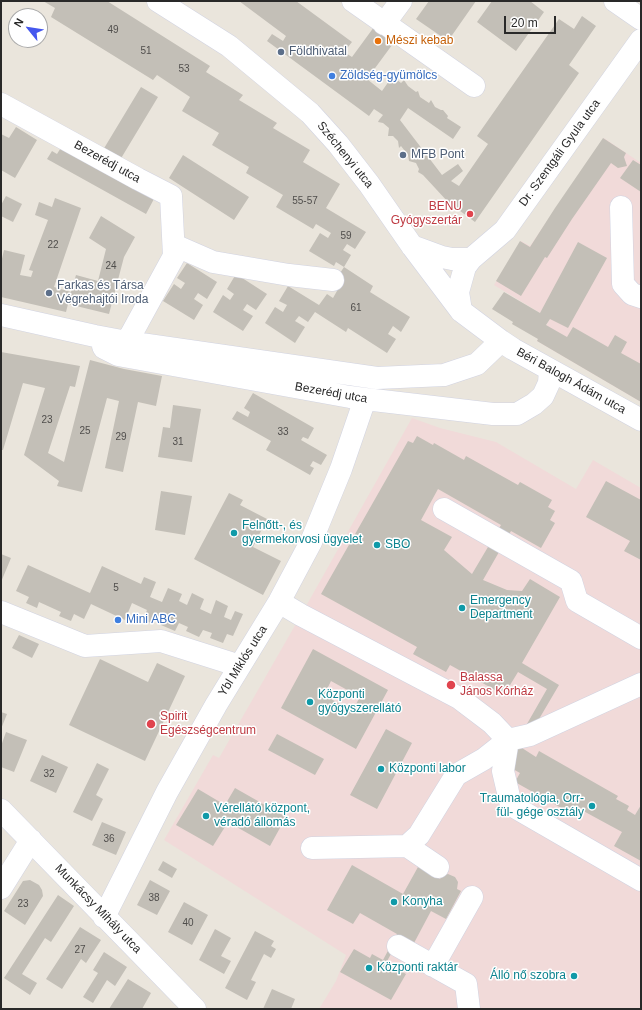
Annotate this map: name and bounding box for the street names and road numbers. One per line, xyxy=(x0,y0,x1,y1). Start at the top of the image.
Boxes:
street label: Dr. Szentgáli Gyula utca xyxy=(516,97,604,209)
street label: Széchenyi utca xyxy=(314,119,376,191)
street label: Bezerédj utca xyxy=(71,138,143,186)
street label: Béri Balogh Ádám utca xyxy=(514,345,628,417)
street label: Bezerédj utca xyxy=(294,380,368,406)
street label: Ybl Miklós utca xyxy=(216,623,270,699)
street label: Munkácsy Mihály utca xyxy=(52,862,144,956)

